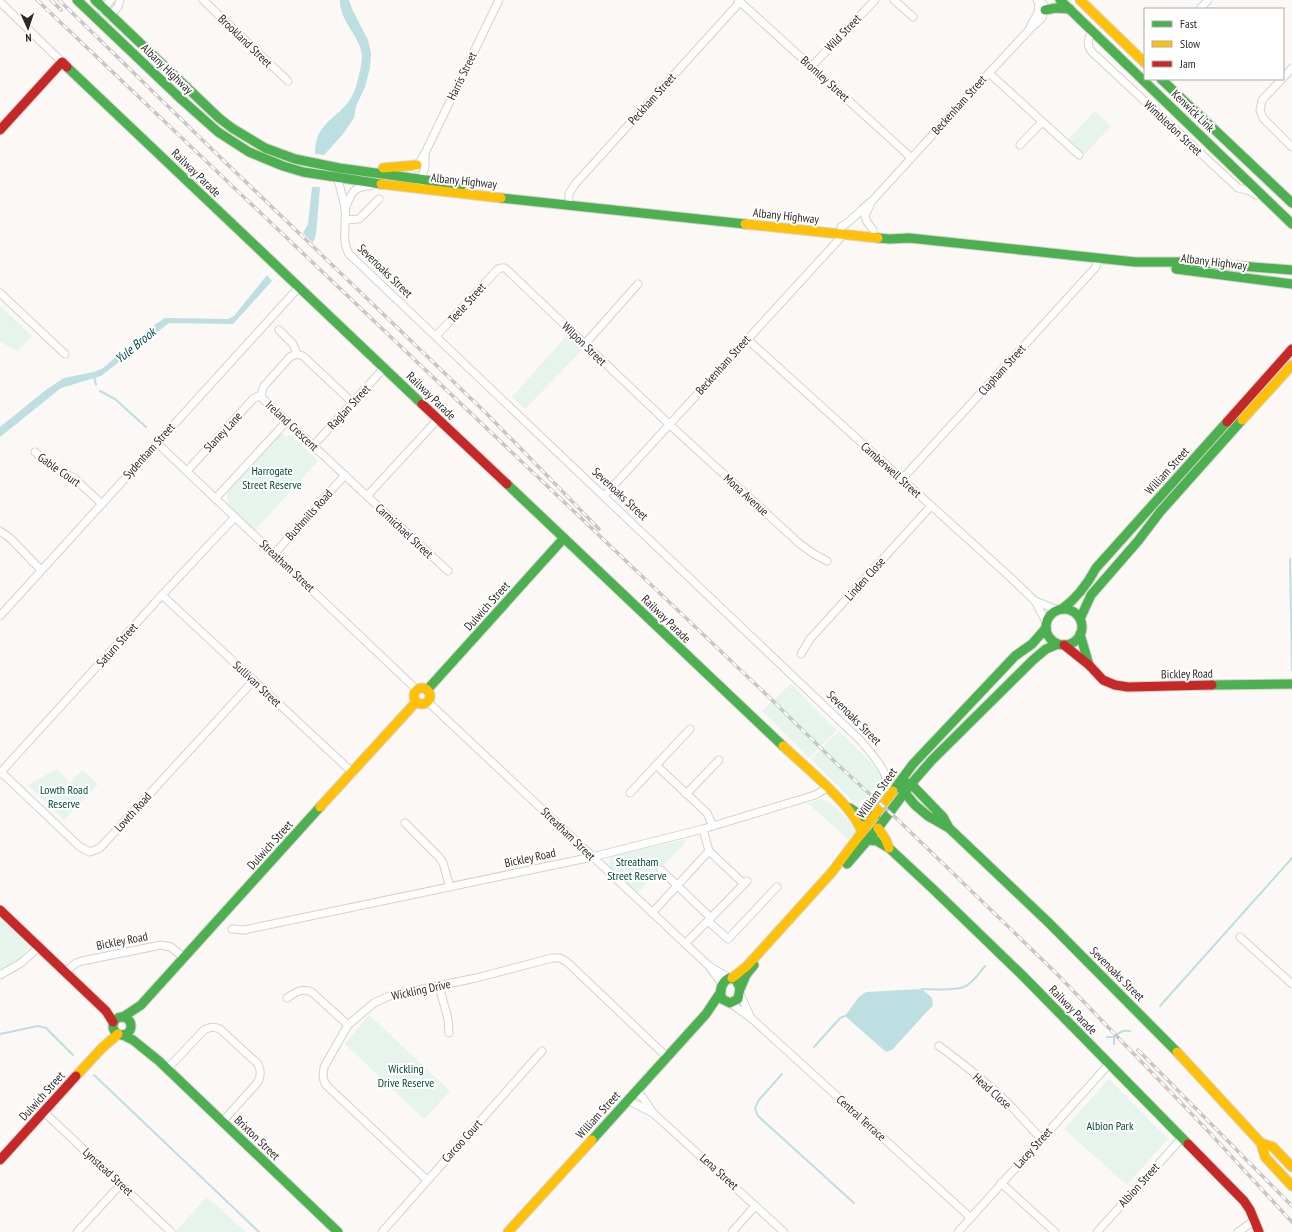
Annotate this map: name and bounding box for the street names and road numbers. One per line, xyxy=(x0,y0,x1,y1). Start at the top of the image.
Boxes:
street label: Wild Street xyxy=(821,10,865,54)
street label: Brookland Street xyxy=(215,11,276,71)
street label: Albany Highway xyxy=(138,40,197,97)
street label: Harris Street xyxy=(443,49,480,102)
street label: Bromley Street xyxy=(798,53,854,105)
street label: Peckham Street xyxy=(625,69,679,128)
street label: Beckenham Street xyxy=(928,71,990,137)
street label: Kenwick Link xyxy=(1169,86,1218,135)
street label: Wimbledon Street xyxy=(1141,97,1206,159)
street label: Railway Parade xyxy=(169,145,224,200)
street label: Albany Highway xyxy=(430,170,498,191)
street label: Albany Highway xyxy=(752,205,820,226)
street label: Sevenoaks Street xyxy=(355,241,417,301)
street label: Albany Highway xyxy=(1180,250,1248,273)
street label: Teele Street xyxy=(445,279,489,326)
street label: Wilpon Street xyxy=(559,319,610,369)
street label: Beckenham Street xyxy=(692,331,754,397)
street label: Clapham Street xyxy=(975,341,1029,398)
street label: Railway Parade xyxy=(404,368,459,423)
street label: Raglan Street xyxy=(324,381,374,432)
street label: Ireland Crescent xyxy=(263,397,322,454)
street label: Slaney Lane xyxy=(200,408,245,455)
street label: Sydenham Street xyxy=(120,419,178,482)
street label: Camberwell Street xyxy=(858,439,925,501)
street label: William Street xyxy=(1141,443,1192,498)
street label: Gable Court xyxy=(35,449,84,490)
street label: Sevenoaks Street xyxy=(589,464,652,524)
street label: Mona Avenue xyxy=(721,470,772,519)
street label: Bushmills Road xyxy=(282,486,335,543)
street label: Carmichael Street xyxy=(372,500,437,562)
street label: Streatham Street xyxy=(257,536,319,595)
street label: Linden Close xyxy=(841,554,888,603)
street label: Dulwich Street xyxy=(461,577,513,633)
street label: Railway Parade xyxy=(639,591,694,646)
street label: Saturn Street xyxy=(93,619,141,670)
street label: Sullivan Street xyxy=(230,657,285,710)
street label: Bickley Road xyxy=(1161,666,1213,681)
street label: Sevenoaks Street xyxy=(824,687,885,748)
street label: William Street xyxy=(853,764,900,821)
street label: Lowth Road xyxy=(111,789,154,835)
street label: Streatham Street xyxy=(538,804,599,864)
street label: Dulwich Street xyxy=(244,816,296,872)
street label: Bickley Road xyxy=(503,845,557,870)
street label: Bickley Road xyxy=(95,928,149,953)
street label: Sevenoaks Street xyxy=(1087,943,1148,1004)
street label: Wickling Drive xyxy=(390,976,452,1003)
street label: Railway Parade xyxy=(1046,982,1101,1037)
street label: Dulwich Street xyxy=(16,1067,68,1123)
street label: Head Close xyxy=(970,1070,1015,1112)
street label: William Street xyxy=(572,1087,623,1142)
street label: Central Terrace xyxy=(834,1092,889,1144)
street label: Brixton Street xyxy=(231,1112,284,1164)
street label: Carcoo Court xyxy=(438,1115,485,1165)
street label: Lacey Street xyxy=(1010,1124,1055,1171)
street label: Lynstead Street xyxy=(80,1145,137,1199)
street label: Lena Street xyxy=(697,1150,742,1193)
street label: Albion Street xyxy=(1115,1159,1163,1210)

